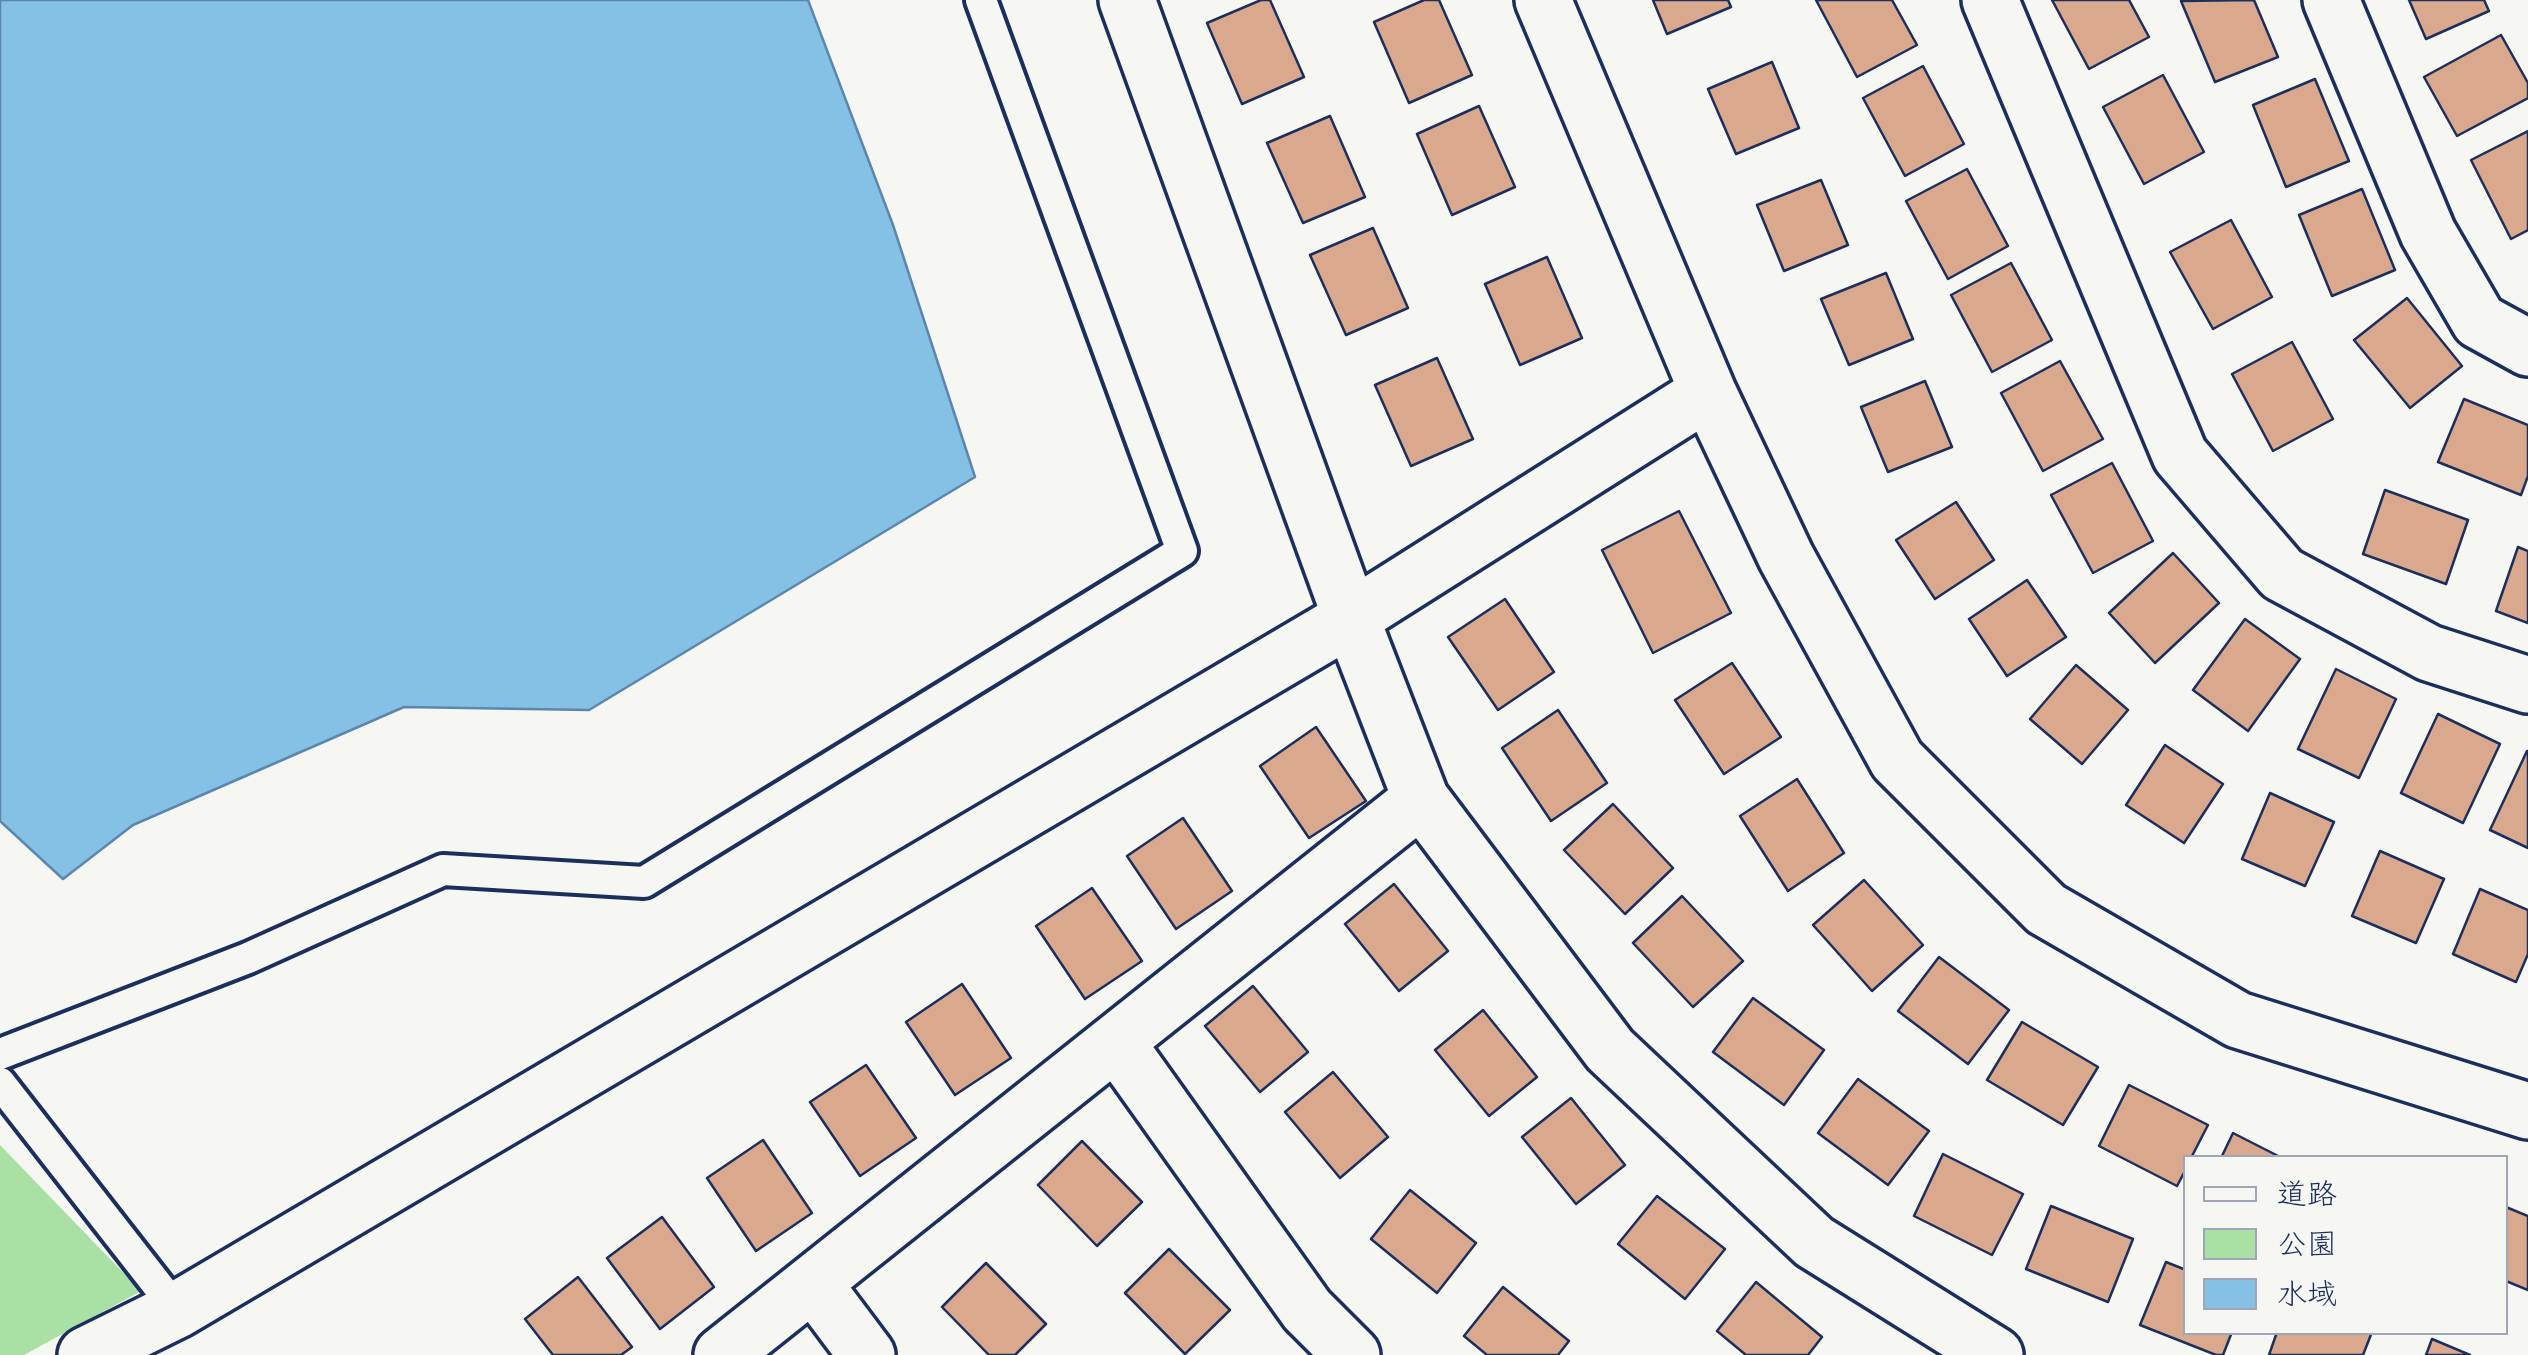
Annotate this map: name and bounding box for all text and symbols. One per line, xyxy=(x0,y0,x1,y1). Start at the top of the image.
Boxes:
legend xyxy=(2183,1155,2508,1335)
text: 道路 xyxy=(2277,1177,2337,1220)
text: 公園 xyxy=(2277,1227,2337,1270)
text: 水域 xyxy=(2277,1277,2337,1320)

